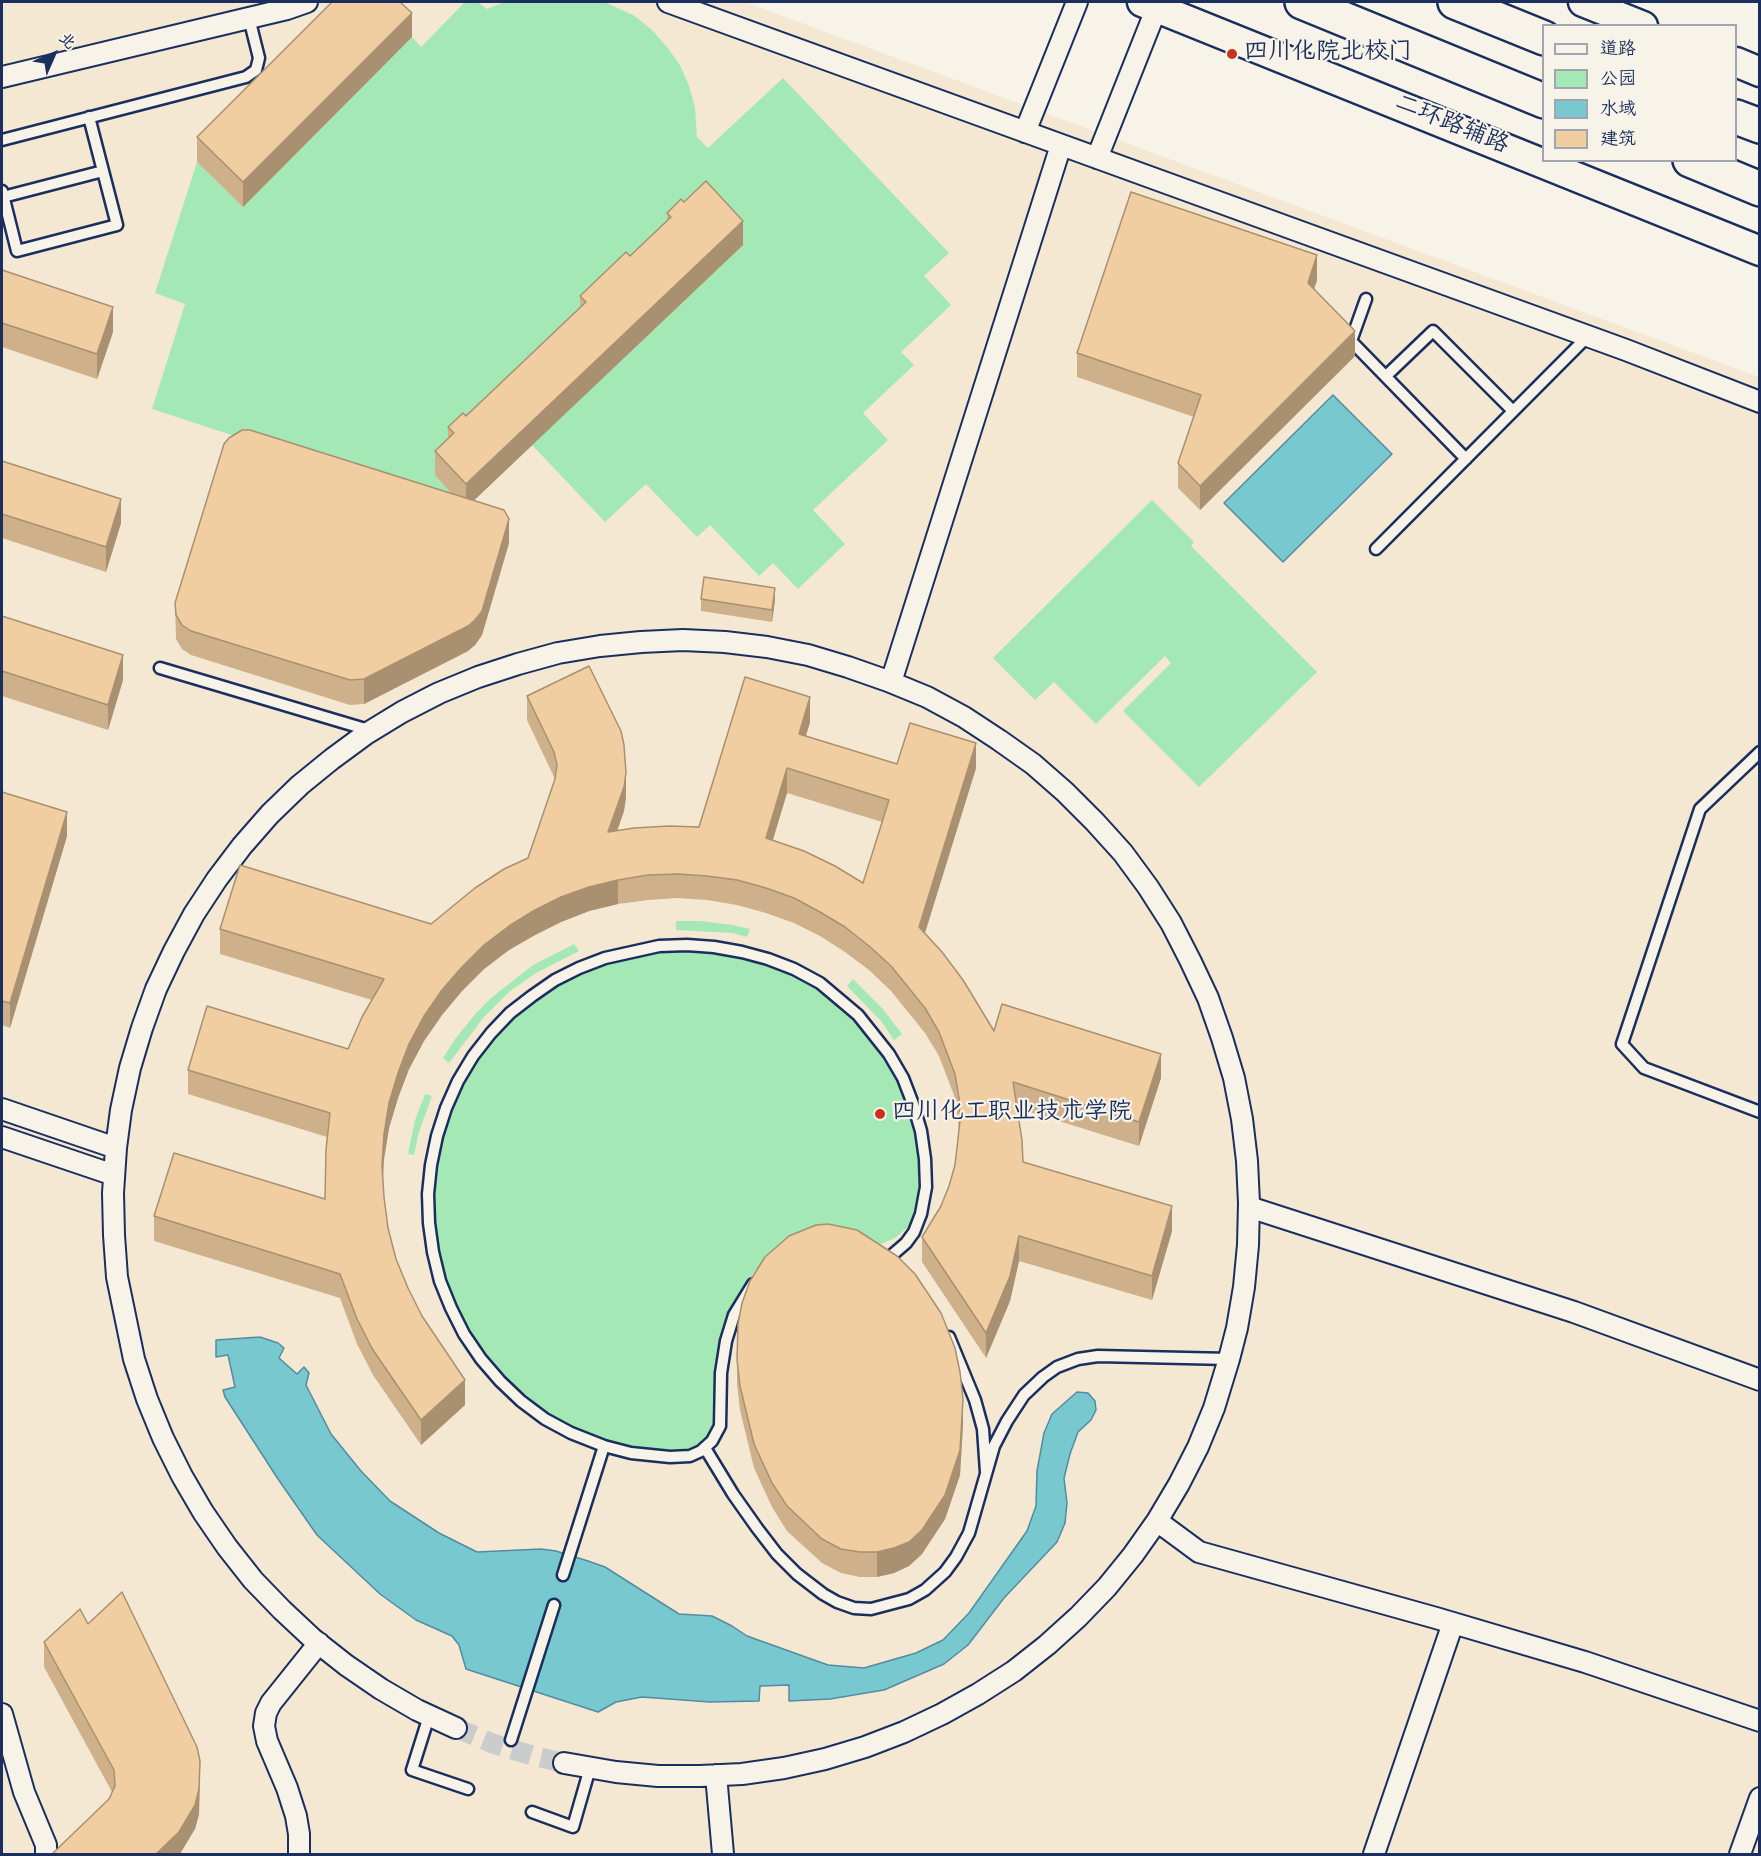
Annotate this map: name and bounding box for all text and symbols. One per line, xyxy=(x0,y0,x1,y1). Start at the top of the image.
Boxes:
north arrow xyxy=(24,24,84,84)
legend xyxy=(1542,24,1737,162)
text: 北 xyxy=(53,27,81,55)
text: 道路 xyxy=(1600,37,1636,63)
place label: 四川化院北校门 xyxy=(1244,40,1412,68)
marker: 四川化院北校门 xyxy=(1225,47,1239,61)
text: 公园 xyxy=(1600,67,1636,93)
street label: 二环路辅路 xyxy=(1390,90,1512,162)
text: 水域 xyxy=(1600,97,1636,123)
text: 建筑 xyxy=(1600,127,1636,153)
place label: 四川化工职业技术学院 xyxy=(892,1100,1132,1128)
marker: 四川化工职业技术学院 xyxy=(873,1107,887,1121)

